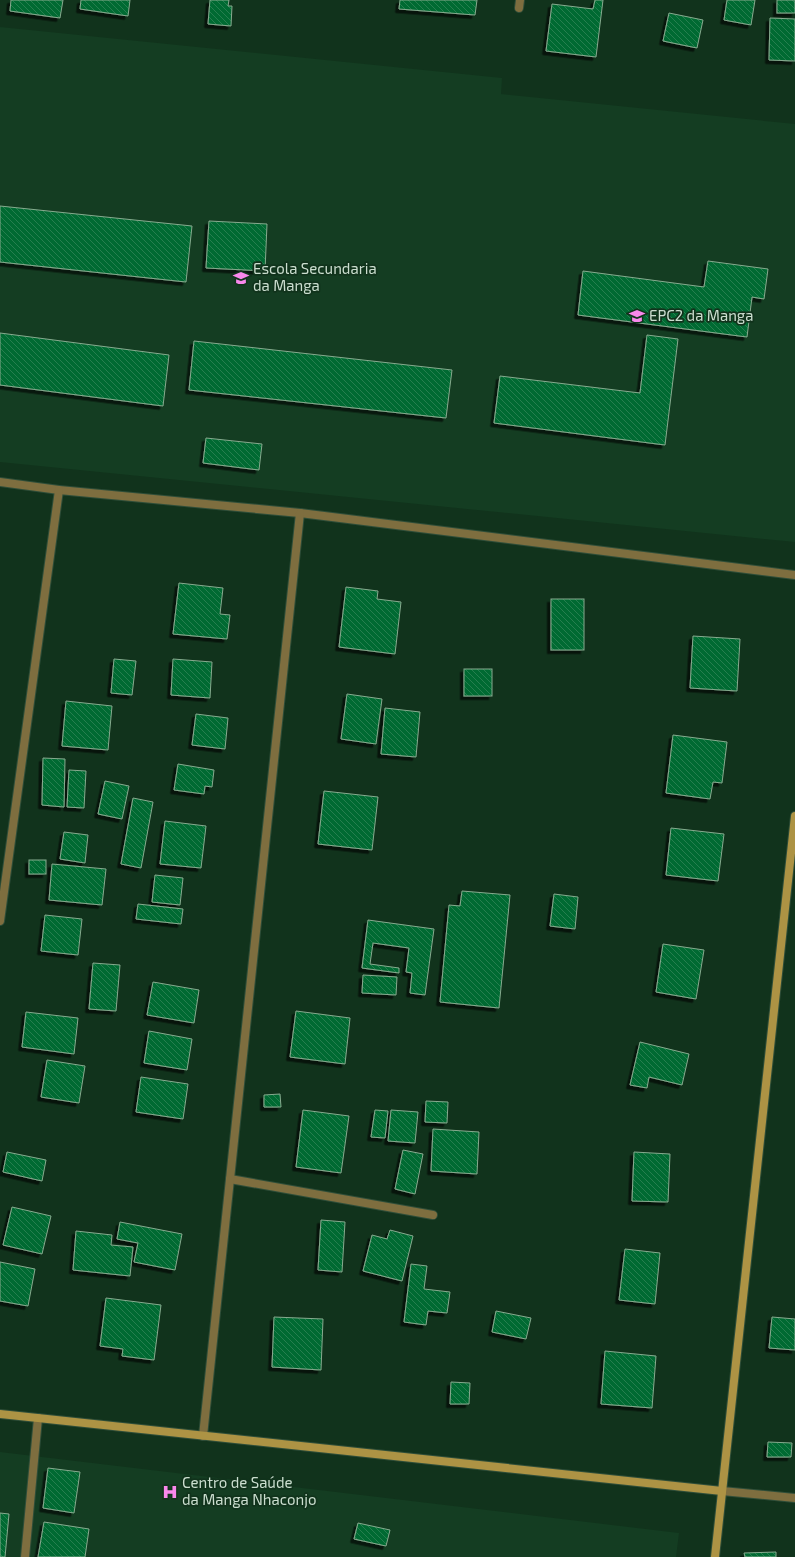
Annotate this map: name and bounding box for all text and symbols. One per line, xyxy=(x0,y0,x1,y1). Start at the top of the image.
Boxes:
place label: Escola Secundaria da Manga xyxy=(253,259,377,294)
school or university icon: Escola Secundaria da Manga xyxy=(232,269,250,287)
place label: EPC2 da Manga xyxy=(649,306,753,324)
school or university icon: EPC2 da Manga xyxy=(628,307,646,325)
place label: Centro de Saúde da Manga Nhaconjo xyxy=(182,1473,316,1509)
hospital icon: Centro de Saúde da Manga Nhaconjo xyxy=(161,1483,179,1501)

